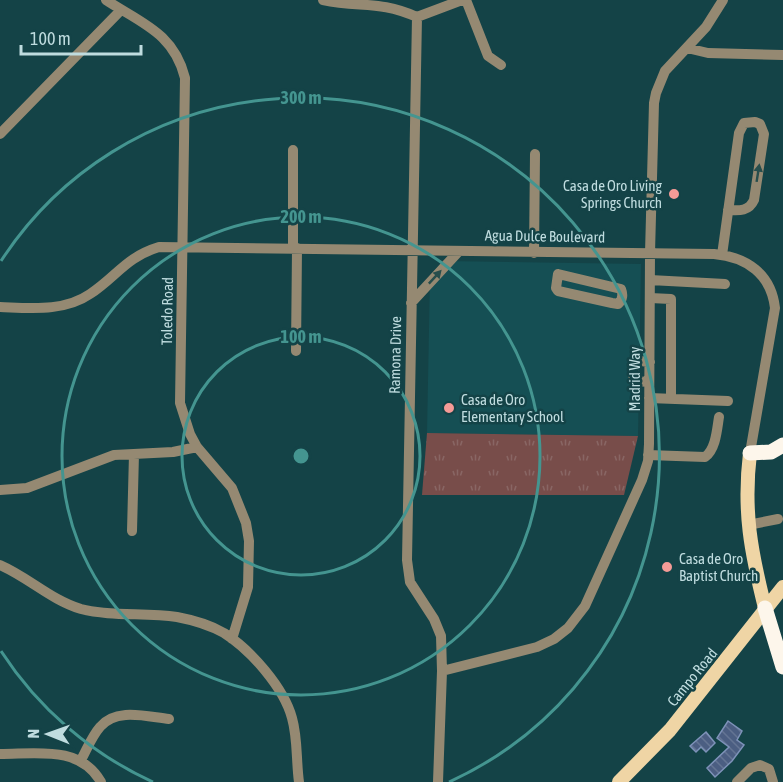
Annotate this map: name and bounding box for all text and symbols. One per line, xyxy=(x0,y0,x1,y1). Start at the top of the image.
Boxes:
scale bar xyxy=(21,18,141,56)
text: 100 m xyxy=(30,28,71,49)
text: 300 m xyxy=(281,87,321,108)
one-way arrow xyxy=(754,163,763,182)
place label: Casa de Oro Living Springs Church xyxy=(563,177,663,211)
marker: Casa de Oro Living Springs Church xyxy=(667,187,681,201)
text: 200 m xyxy=(281,206,321,227)
street label: Agua Dulce Boulevard xyxy=(485,226,605,246)
one-way arrow xyxy=(428,270,441,285)
street label: Toledo Road xyxy=(158,277,176,345)
street label: Ramona Drive xyxy=(386,316,404,394)
text: 100 m xyxy=(281,326,321,347)
street label: Madrid Way xyxy=(626,347,643,411)
place label: Casa de Oro Elementary School xyxy=(461,391,564,425)
marker: Casa de Oro Elementary School xyxy=(442,401,456,415)
centre of rings xyxy=(291,446,311,466)
place label: Casa de Oro Baptist Church xyxy=(679,550,758,584)
marker: Casa de Oro Baptist Church xyxy=(660,560,674,574)
street label: Campo Road xyxy=(664,645,720,709)
north arrow xyxy=(18,704,78,764)
text: N xyxy=(24,729,42,739)

